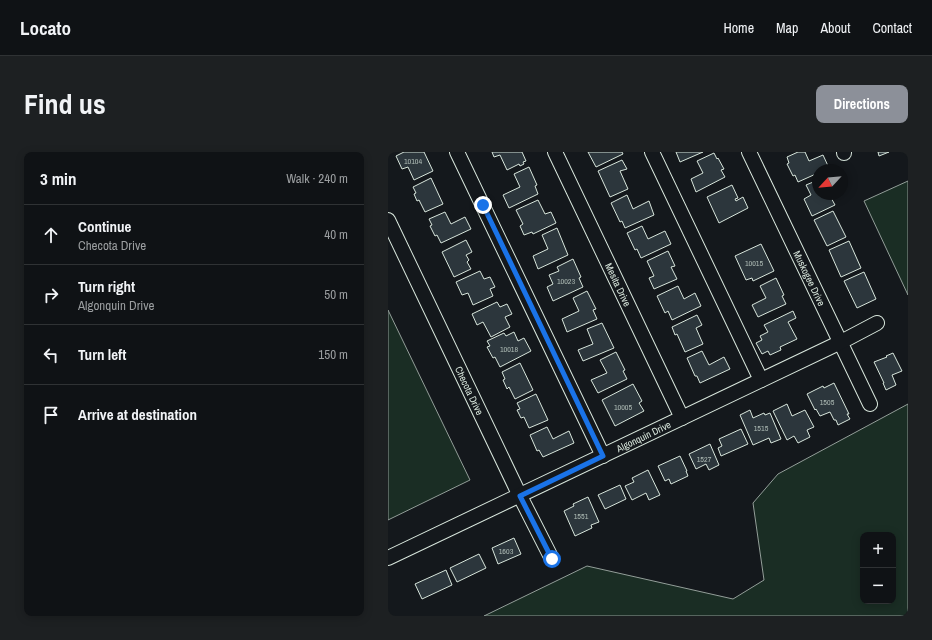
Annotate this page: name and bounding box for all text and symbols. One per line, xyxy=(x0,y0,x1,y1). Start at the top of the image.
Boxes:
text: Locato xyxy=(20,15,71,41)
text: Home xyxy=(723,19,754,37)
text: Map xyxy=(776,19,798,37)
text: About xyxy=(820,19,850,37)
text: Contact xyxy=(872,19,912,37)
text: Find us xyxy=(24,85,106,123)
button: Directions xyxy=(816,85,908,123)
house number: 10104 xyxy=(404,156,422,166)
north arrow xyxy=(812,164,848,200)
text: 3 min xyxy=(40,167,76,190)
text: Walk · 240 m xyxy=(286,170,348,187)
route end xyxy=(474,196,492,214)
text: Continue xyxy=(78,216,131,237)
icon: ahead xyxy=(40,224,62,246)
text: 40 m xyxy=(324,226,348,243)
text: Checota Drive xyxy=(78,237,146,254)
street label: Muskogee Drive xyxy=(791,248,829,308)
house number: 10015 xyxy=(745,258,763,268)
street label: Mesita Drive xyxy=(602,261,634,309)
text: Turn right xyxy=(78,276,135,297)
house number: 10023 xyxy=(557,276,575,286)
icon: right xyxy=(40,284,62,306)
text: 50 m xyxy=(324,286,348,303)
text: Algonquin Drive xyxy=(78,297,154,314)
icon: left xyxy=(40,344,62,366)
text: Turn left xyxy=(78,344,126,365)
house number: 10018 xyxy=(500,344,518,354)
text: 150 m xyxy=(318,346,348,363)
street label: Checota Drive xyxy=(452,364,487,417)
house number: 1505 xyxy=(820,397,835,407)
house number: 10005 xyxy=(614,402,632,412)
icon: arrive xyxy=(40,404,62,426)
text: Arrive at destination xyxy=(78,404,197,425)
street label: Algonquin Drive xyxy=(613,417,673,455)
house number: 1515 xyxy=(754,423,769,433)
house number: 1527 xyxy=(697,454,712,464)
house number: 1551 xyxy=(574,511,589,521)
map controls xyxy=(860,532,896,604)
button: + xyxy=(860,532,896,568)
house number: 1603 xyxy=(499,546,514,556)
route start xyxy=(543,550,561,568)
button: − xyxy=(860,568,896,604)

